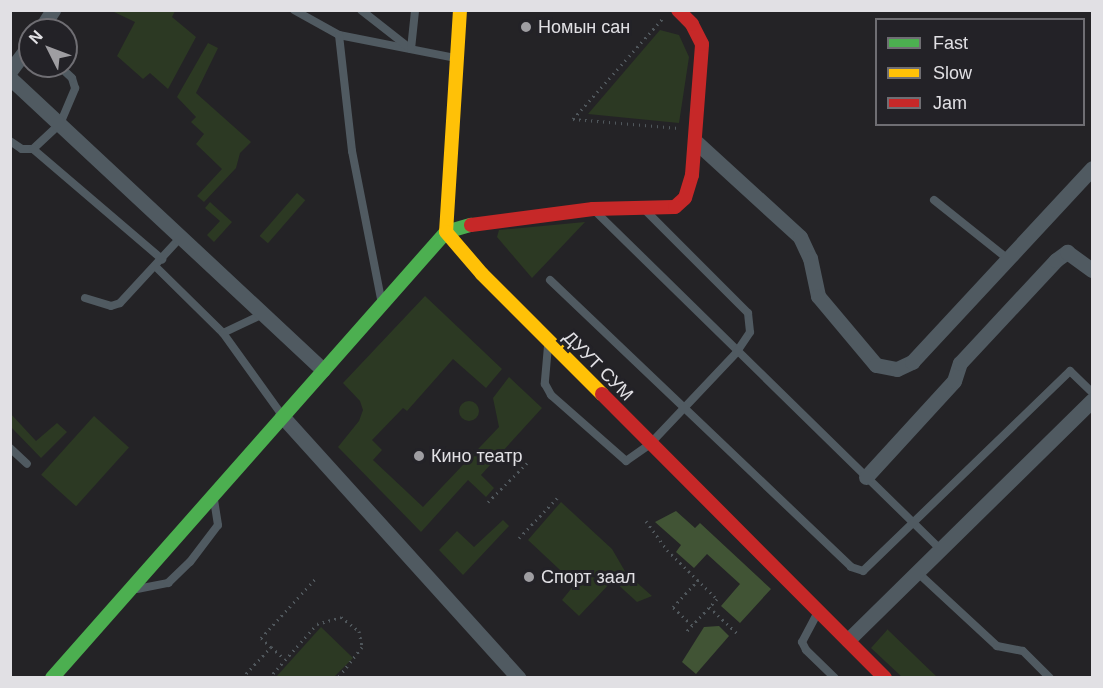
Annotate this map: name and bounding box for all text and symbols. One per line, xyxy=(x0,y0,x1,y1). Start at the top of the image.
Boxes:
place label: Номын сан xyxy=(538,16,630,38)
north arrow xyxy=(18,18,78,78)
legend xyxy=(875,18,1085,126)
marker: Номын сан xyxy=(519,20,533,34)
text: N xyxy=(26,27,46,47)
text: Fast xyxy=(933,33,968,53)
text: Slow xyxy=(933,63,972,83)
text: Jam xyxy=(933,93,967,113)
street label: ДУУТ СУМ xyxy=(559,327,637,405)
place label: Кино театр xyxy=(431,445,522,467)
marker: Кино театр xyxy=(412,449,426,463)
place label: Спорт заал xyxy=(541,566,635,588)
marker: Спорт заал xyxy=(522,570,536,584)

